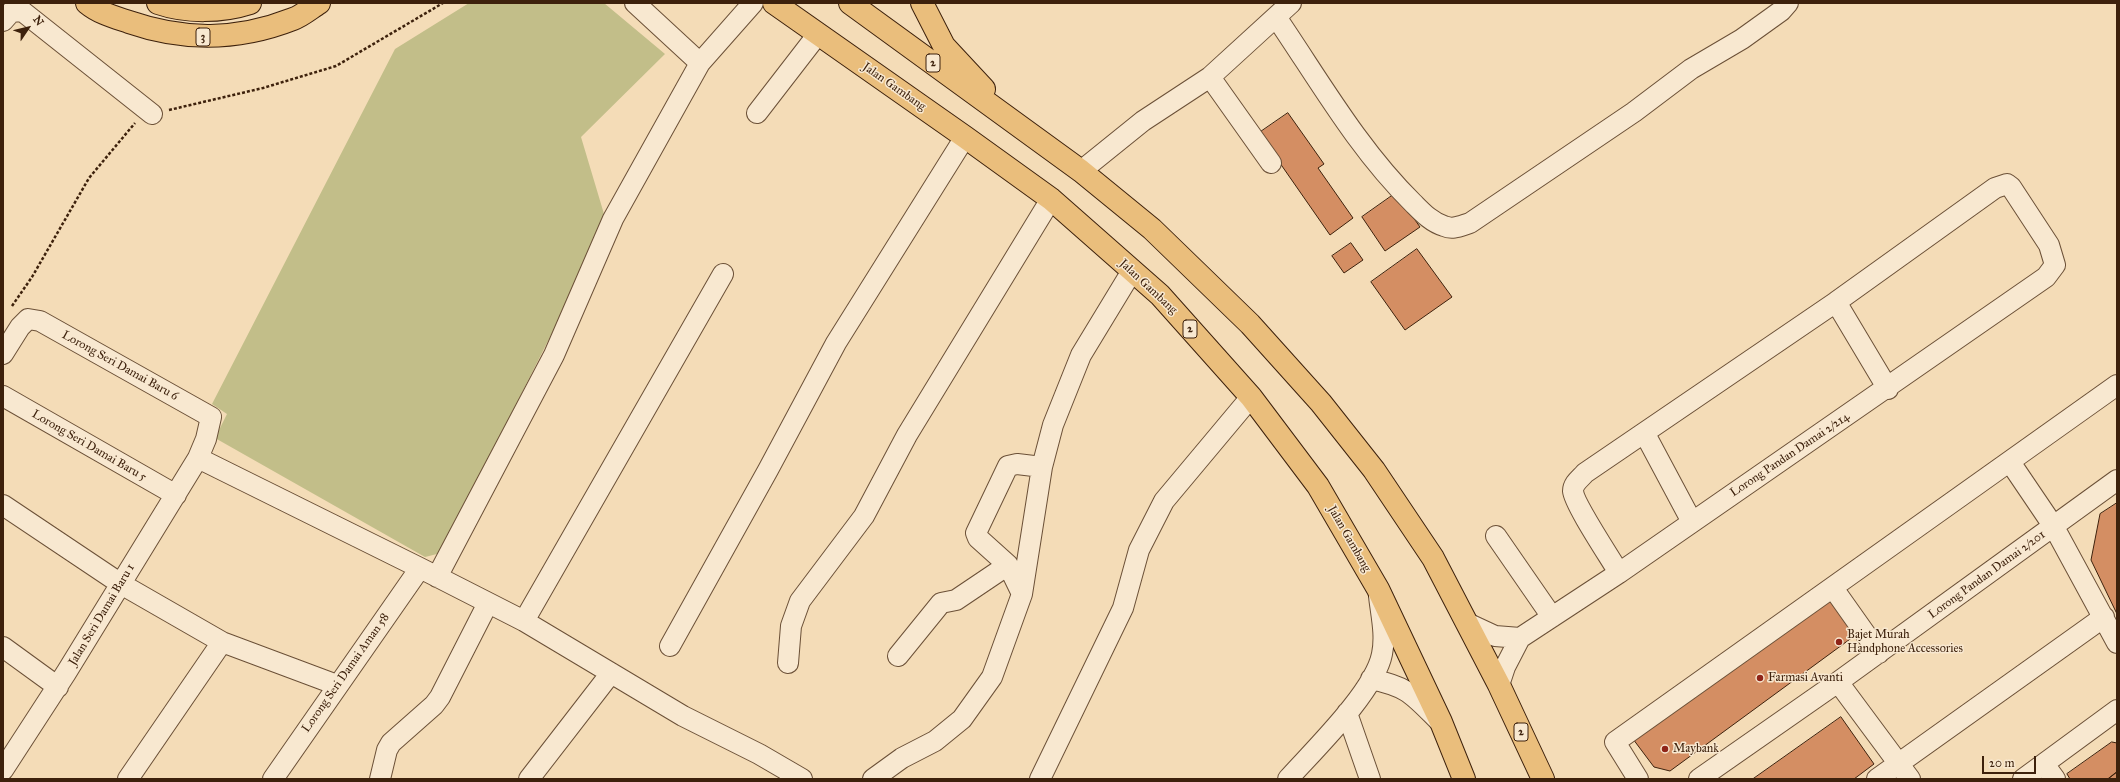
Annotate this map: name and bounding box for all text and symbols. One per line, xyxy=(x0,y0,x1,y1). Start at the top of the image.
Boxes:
north arrow xyxy=(8,8,48,48)
text: N xyxy=(30,13,46,28)
road number: 3 xyxy=(196,28,210,46)
road number: 2 xyxy=(926,54,940,72)
street label: Jalan Gambang xyxy=(860,60,928,114)
street label: Jalan Gambang xyxy=(1116,257,1180,317)
road number: 2 xyxy=(1183,320,1197,338)
street label: Lorong Seri Damai Baru 6 xyxy=(59,328,181,404)
street label: Lorong Seri Damai Baru 5 xyxy=(29,407,149,485)
street label: Lorong Pandan Damai 2/214 xyxy=(1728,410,1852,500)
street label: Jalan Gambang xyxy=(1324,503,1374,575)
street label: Lorong Pandan Damai 2/201 xyxy=(1926,528,2048,622)
street label: Jalan Seri Damai Baru 1 xyxy=(66,562,138,668)
street label: Lorong Seri Damai Aman 58 xyxy=(299,611,393,735)
place label: Bajet Murah Handphone Accessories xyxy=(1847,628,1963,656)
marker: Bajet Murah Handphone Accessories xyxy=(1834,637,1844,647)
place label: Farmasi Avanti xyxy=(1768,671,1843,685)
marker: Farmasi Avanti xyxy=(1755,673,1765,683)
road number: 2 xyxy=(1514,723,1528,741)
place label: Maybank xyxy=(1673,742,1719,756)
marker: Maybank xyxy=(1660,744,1670,754)
scale bar xyxy=(1984,748,2038,774)
text: 20 m xyxy=(1989,756,2015,770)

